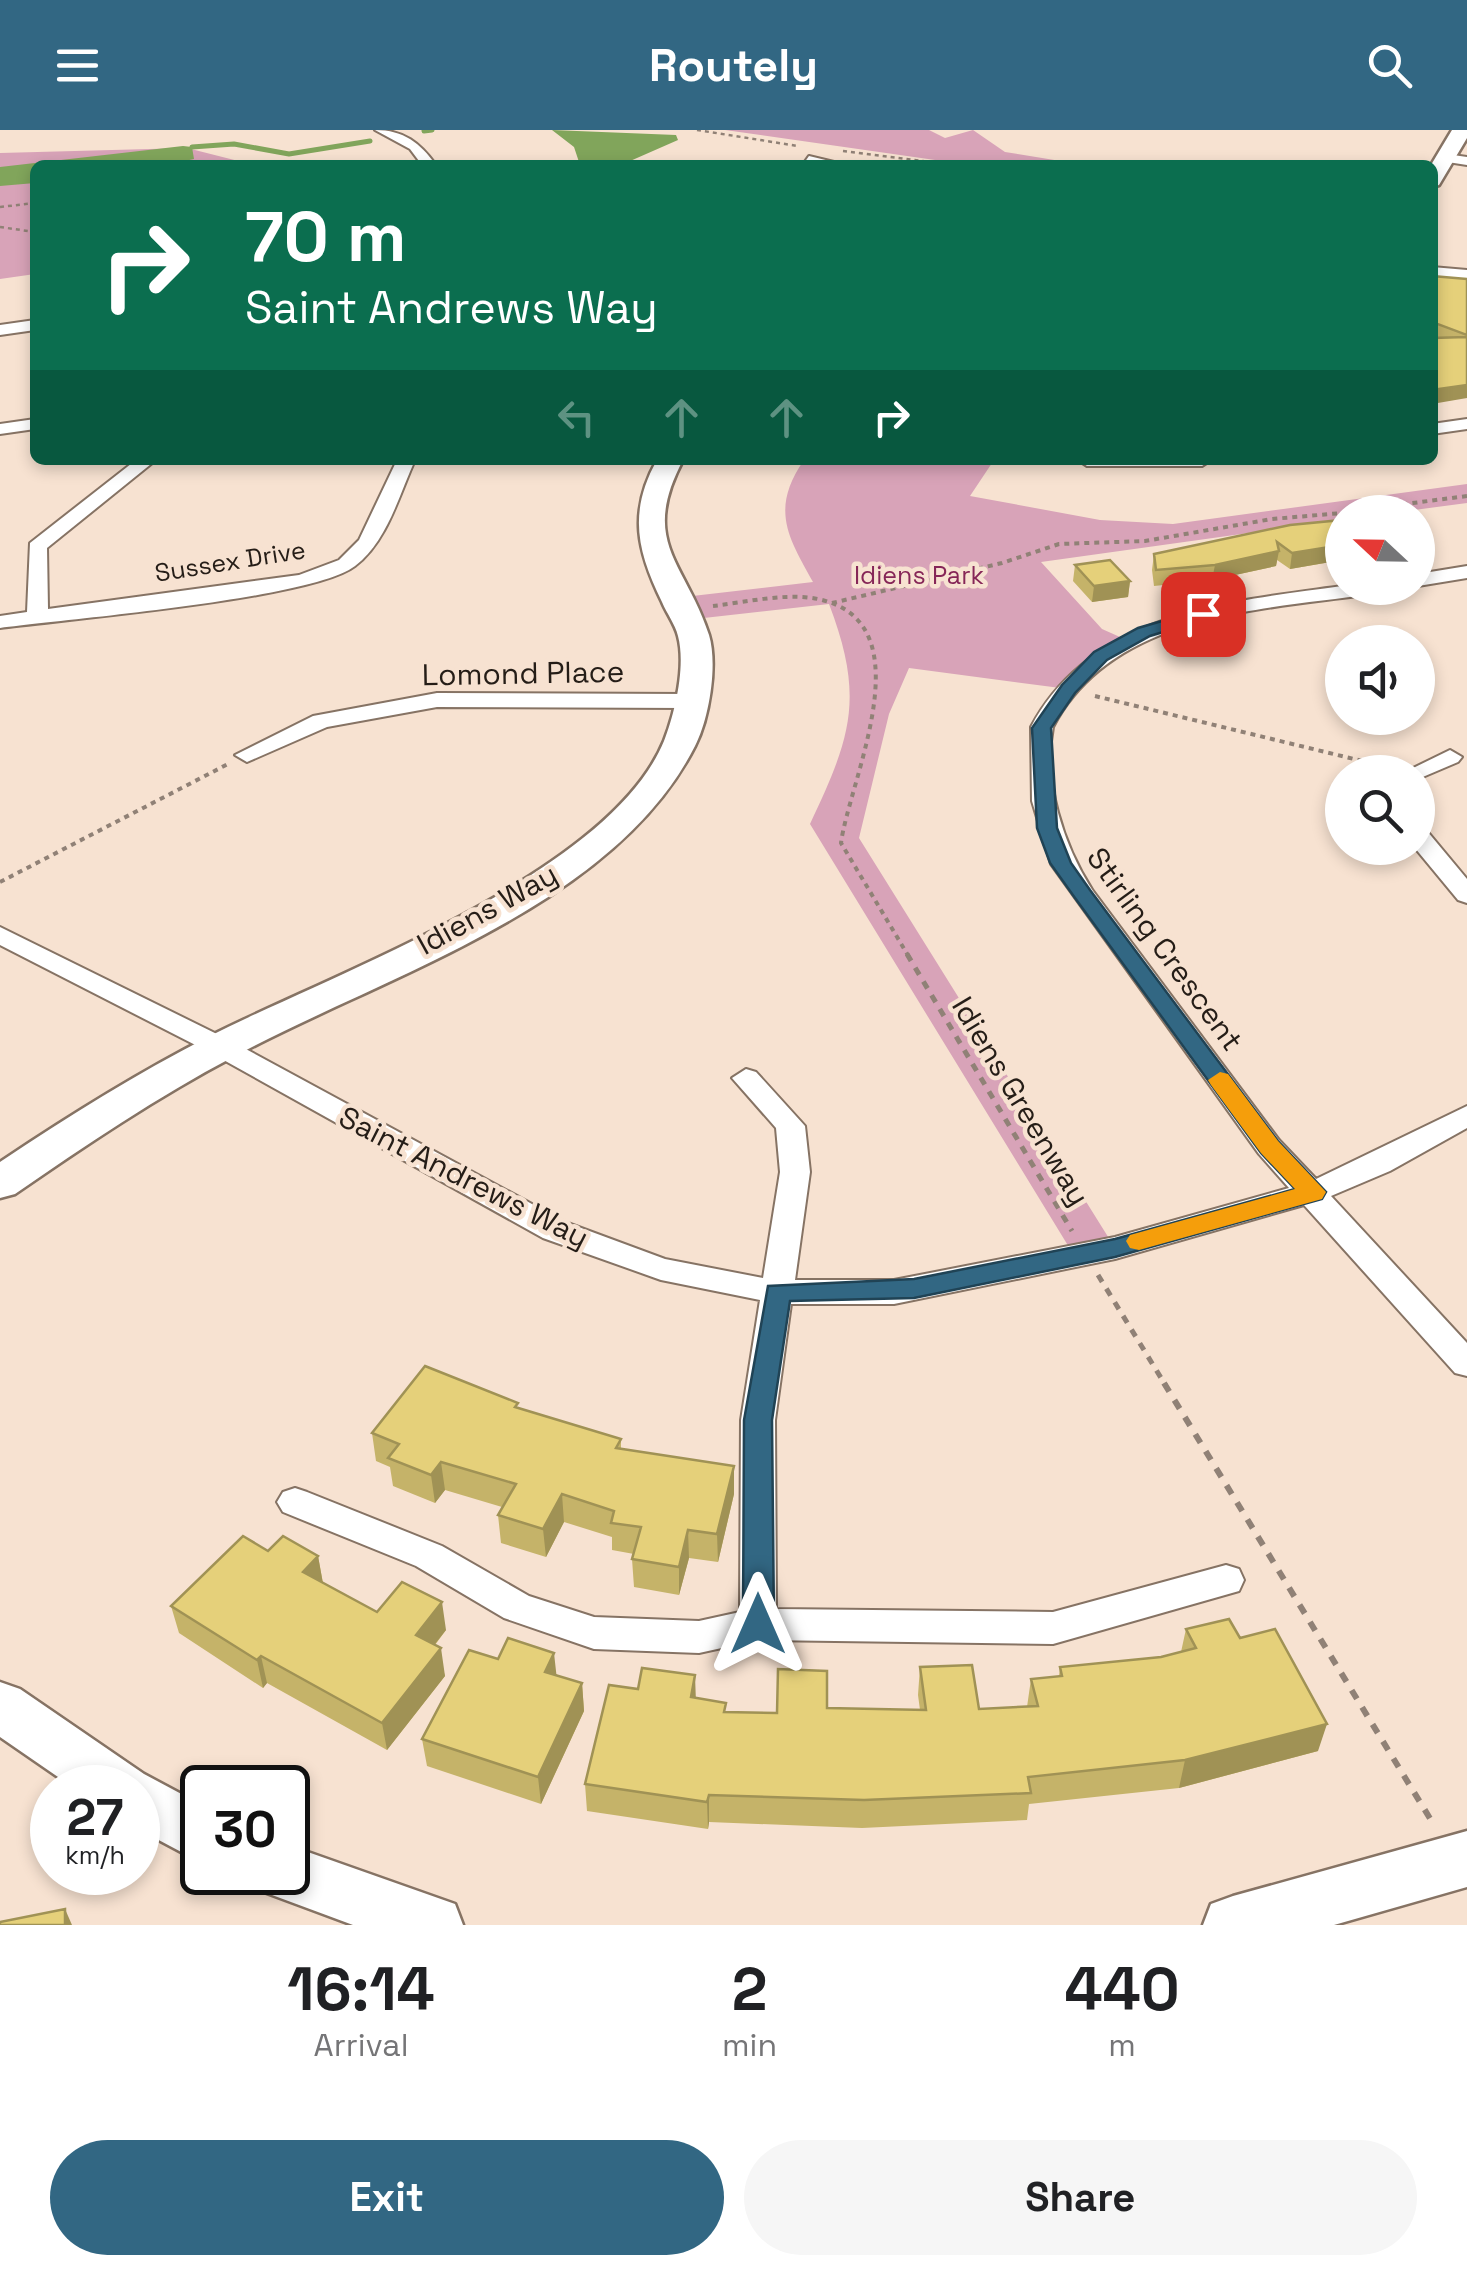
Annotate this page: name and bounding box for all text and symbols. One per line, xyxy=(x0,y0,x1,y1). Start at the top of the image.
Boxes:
text: Routely xyxy=(649,37,818,94)
icon: menu xyxy=(50,38,105,93)
icon: search xyxy=(1362,38,1417,93)
text: 70 m xyxy=(245,192,406,281)
icon: right xyxy=(80,200,210,330)
text: Saint Andrews Way xyxy=(245,279,658,336)
icon: left xyxy=(549,390,604,445)
icon: ahead xyxy=(654,390,709,445)
icon: ahead xyxy=(759,390,814,445)
icon: right xyxy=(864,390,919,445)
north arrow xyxy=(1325,495,1435,605)
map controls xyxy=(1325,495,1435,865)
street label: Sussex Drive xyxy=(152,533,308,589)
park label: Idiens Park xyxy=(854,559,984,591)
pin xyxy=(1161,572,1246,657)
icon: arrive xyxy=(1176,587,1231,642)
button: sound xyxy=(1325,625,1435,735)
street label: Lomond Place xyxy=(421,652,625,694)
button: search xyxy=(1325,755,1435,865)
street label: Stirling Crescent xyxy=(1078,840,1252,1058)
street label: Idiens Way xyxy=(410,854,564,964)
street label: Idiens Greenway xyxy=(943,989,1099,1213)
street label: Saint Andrews Way xyxy=(333,1097,595,1257)
position arrow xyxy=(706,1572,810,1676)
speed limit sign: 30 xyxy=(180,1765,310,1895)
text: 27 xyxy=(67,1786,123,1850)
text: km/h xyxy=(65,1839,125,1871)
text: 16:14 xyxy=(287,1951,435,2028)
text: 2 xyxy=(732,1951,767,2028)
text: 440 xyxy=(1064,1951,1180,2028)
text: Arrival xyxy=(313,2025,409,2065)
text: min xyxy=(722,2025,777,2065)
text: m xyxy=(1108,2025,1136,2065)
button: Exit xyxy=(50,2140,724,2255)
button: Share xyxy=(744,2140,1417,2255)

